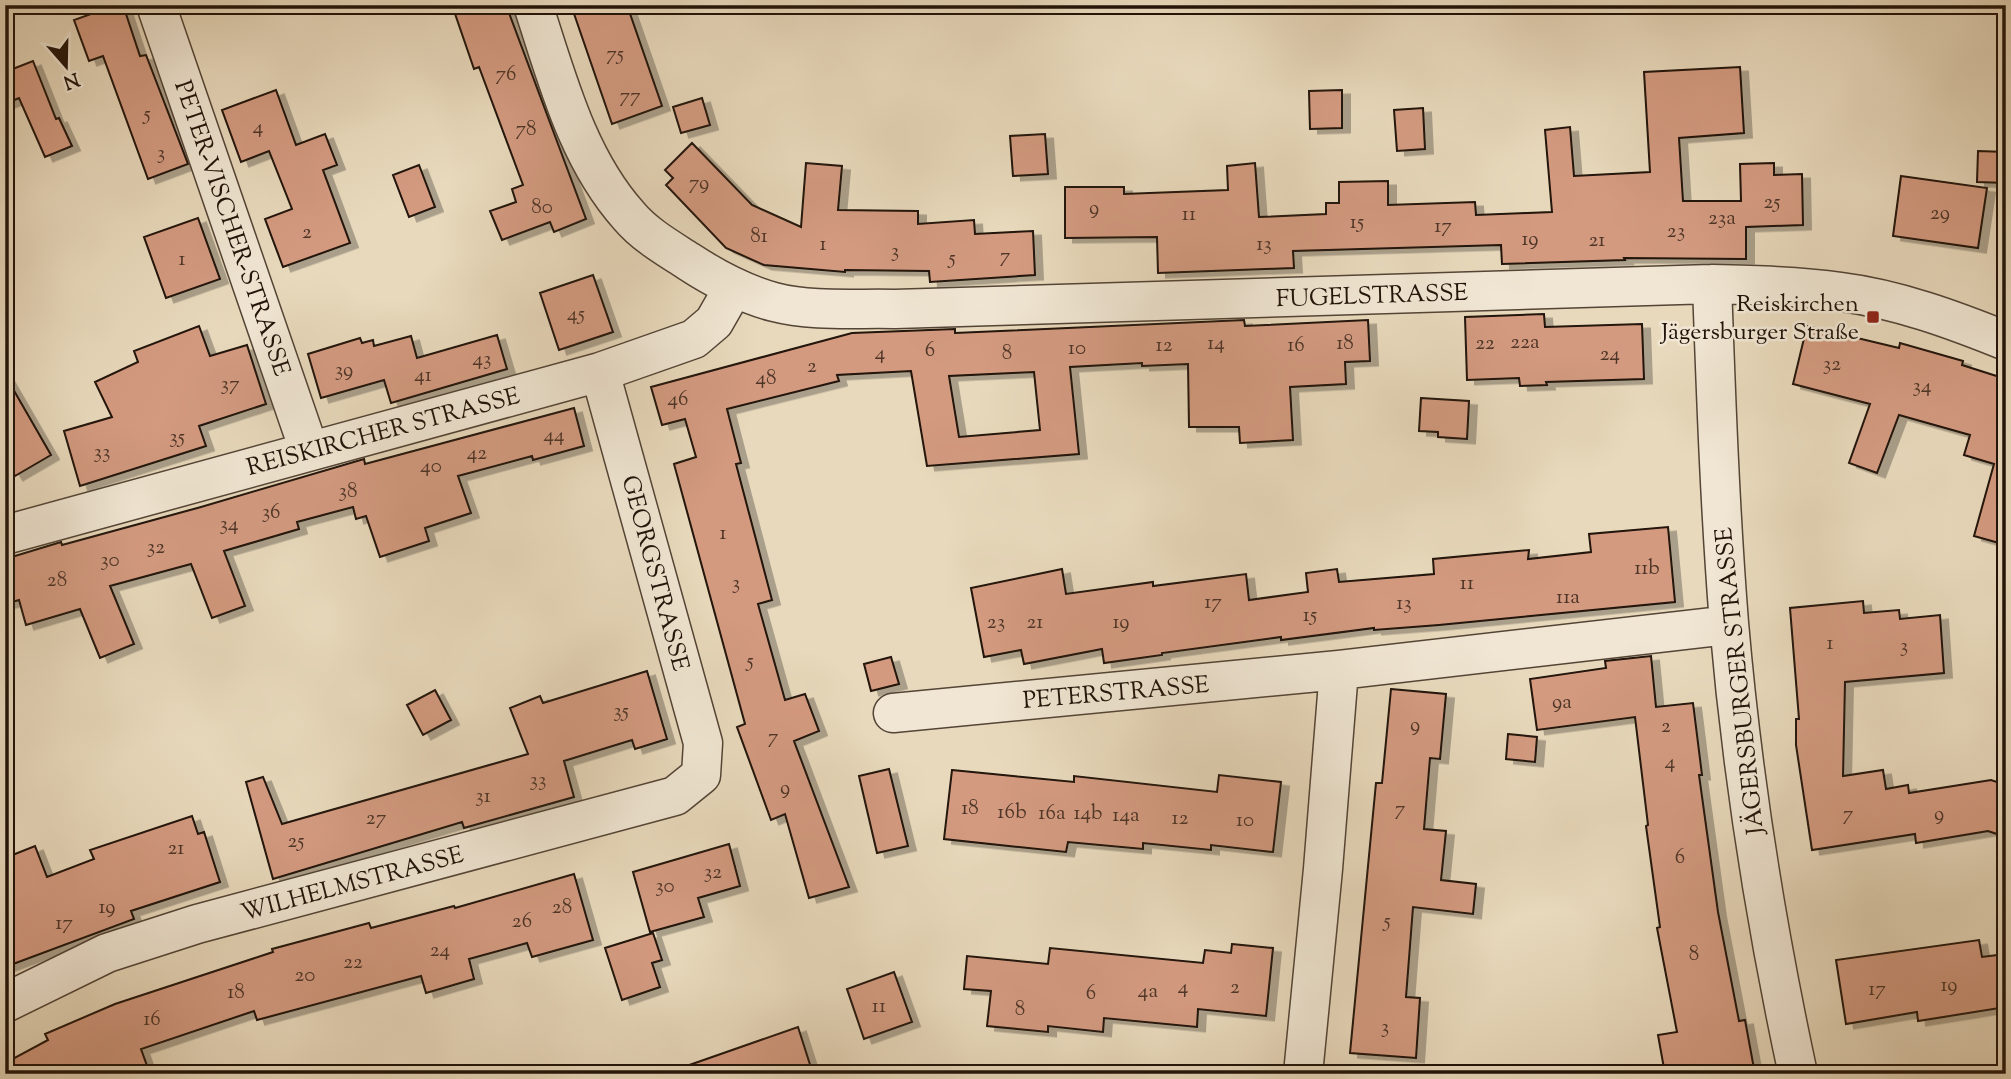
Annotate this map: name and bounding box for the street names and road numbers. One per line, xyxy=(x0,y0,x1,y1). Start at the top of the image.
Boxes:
street label: PETER-VISCHER-STRASSE xyxy=(164,76,298,382)
street label: FUGELSTRASSE xyxy=(1275,277,1469,317)
street label: REISKIRCHER STRASSE xyxy=(243,380,524,486)
street label: GEORGSTRASSE xyxy=(612,472,697,676)
street label: JÄGERSBURGER STRASSE xyxy=(1708,525,1774,838)
street label: PETERSTRASSE xyxy=(1022,669,1211,719)
street label: WILHELMSTRASSE xyxy=(237,839,468,931)

